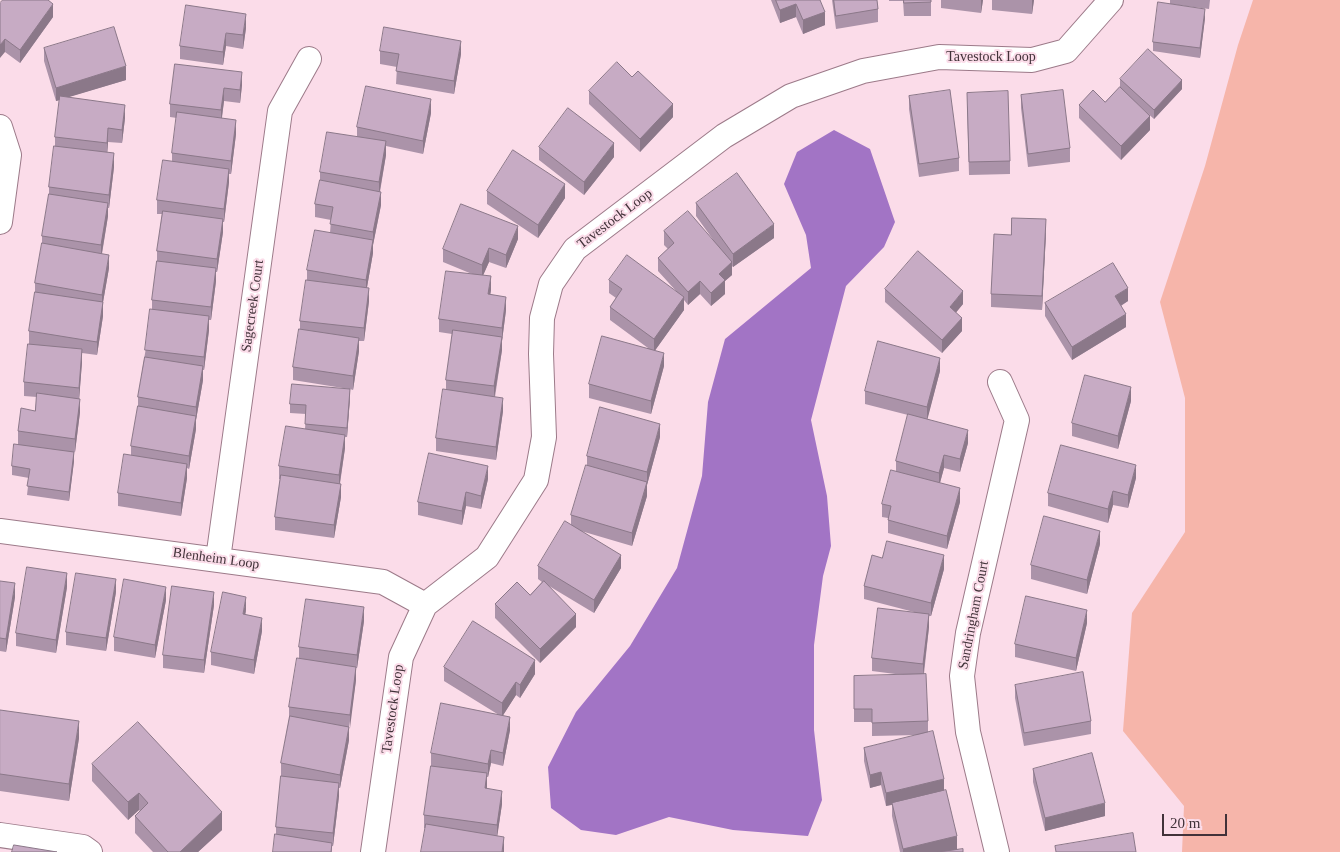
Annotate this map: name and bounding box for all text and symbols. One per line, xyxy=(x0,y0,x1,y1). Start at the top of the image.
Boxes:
street label: Tavestock Loop xyxy=(946,49,1036,65)
street label: Tavestock Loop xyxy=(574,185,656,253)
street label: Sagecreek Court xyxy=(238,259,268,353)
street label: Blenheim Loop xyxy=(172,545,260,573)
street label: Sandringham Court xyxy=(955,559,993,671)
street label: Tavestock Loop xyxy=(378,663,408,755)
scale bar xyxy=(1165,804,1230,836)
text: 20 m xyxy=(1170,815,1200,831)

